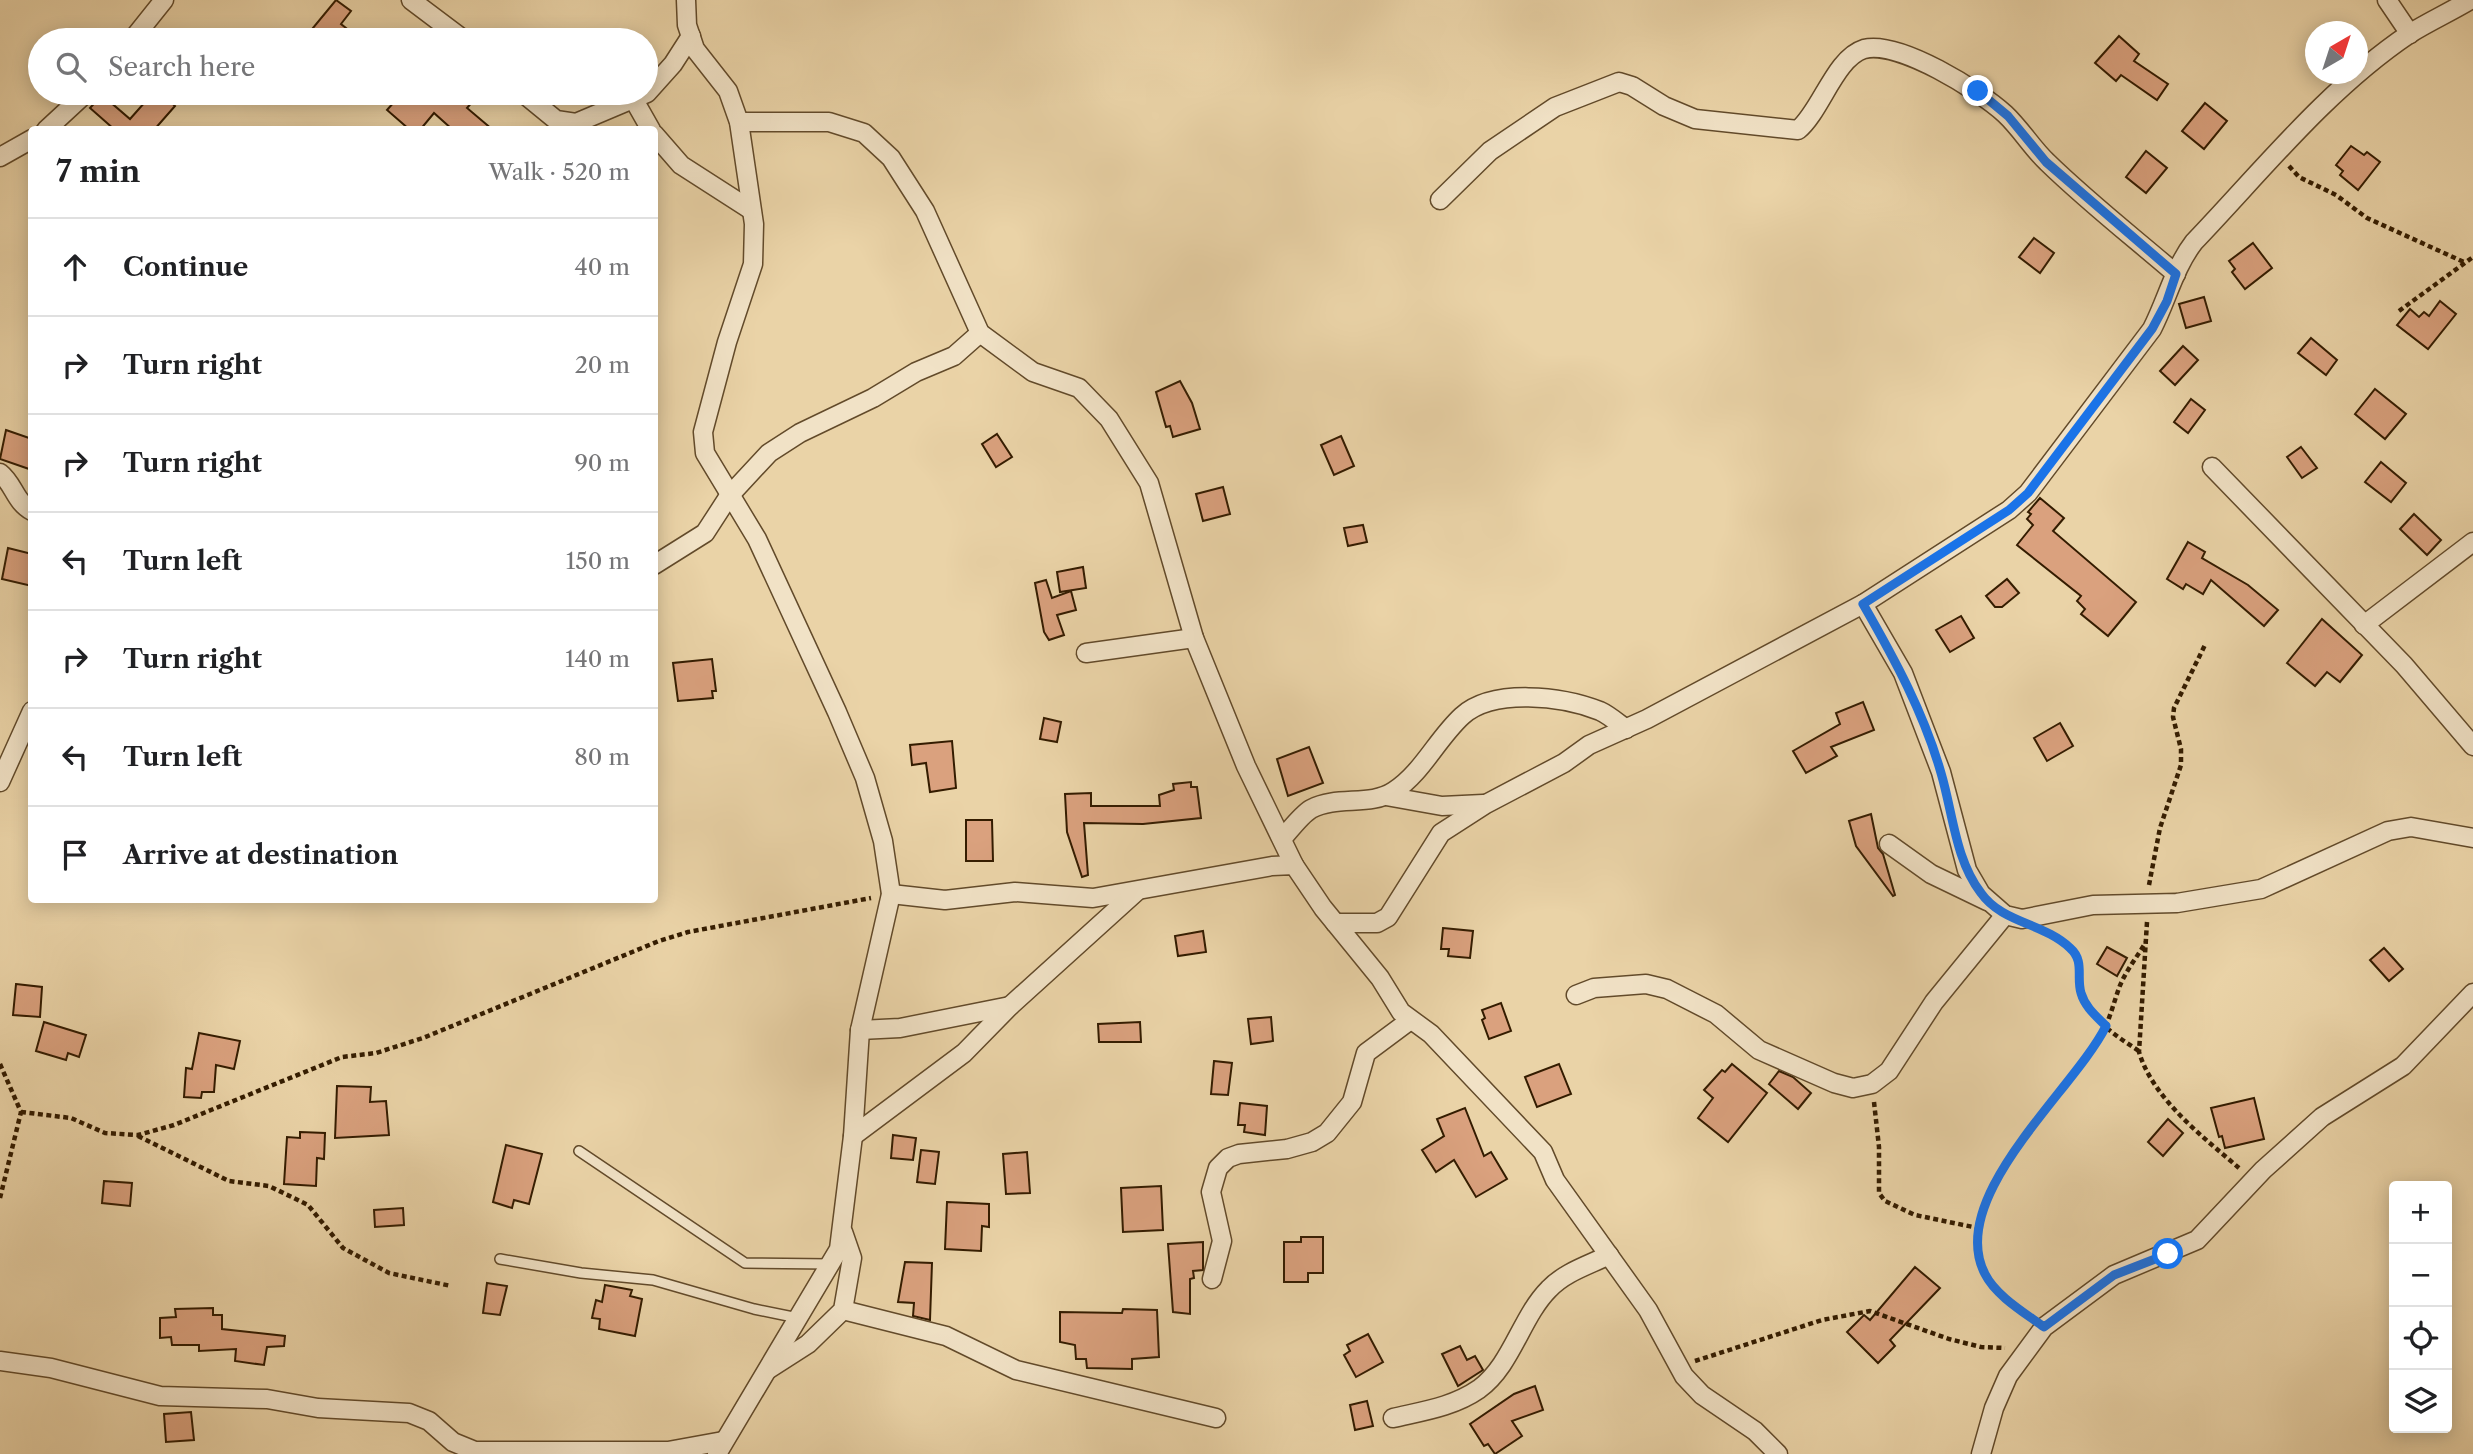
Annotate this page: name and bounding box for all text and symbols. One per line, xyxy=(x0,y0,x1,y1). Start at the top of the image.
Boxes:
north arrow xyxy=(2305,21,2368,84)
search box xyxy=(28,28,658,105)
icon: search xyxy=(52,48,90,86)
text: Search here xyxy=(108,51,255,83)
route end xyxy=(1962,75,1993,106)
text: 7 min xyxy=(56,153,140,190)
text: Walk · 520 m xyxy=(489,158,630,186)
icon: ahead xyxy=(56,248,94,286)
text: Continue xyxy=(123,251,248,283)
text: 40 m xyxy=(575,253,630,281)
icon: right xyxy=(56,346,94,384)
text: Turn right xyxy=(123,349,262,381)
text: 20 m xyxy=(575,351,630,379)
icon: right xyxy=(56,444,94,482)
text: Turn right xyxy=(123,447,262,479)
text: 90 m xyxy=(574,449,630,477)
icon: left xyxy=(56,542,94,580)
text: Turn left xyxy=(123,545,242,577)
text: 150 m xyxy=(566,547,630,575)
icon: right xyxy=(56,640,94,678)
text: Turn right xyxy=(123,643,262,675)
text: 140 m xyxy=(565,645,630,673)
icon: left xyxy=(56,738,94,776)
text: Turn left xyxy=(123,741,242,773)
text: 80 m xyxy=(574,743,630,771)
icon: arrive xyxy=(56,836,94,874)
text: Arrive at destination xyxy=(123,839,398,871)
map controls xyxy=(2389,1181,2452,1433)
button: + xyxy=(2389,1181,2452,1244)
route start xyxy=(2152,1238,2183,1269)
button: − xyxy=(2389,1244,2452,1307)
button: locate xyxy=(2389,1307,2452,1370)
button: layers xyxy=(2389,1370,2452,1433)

